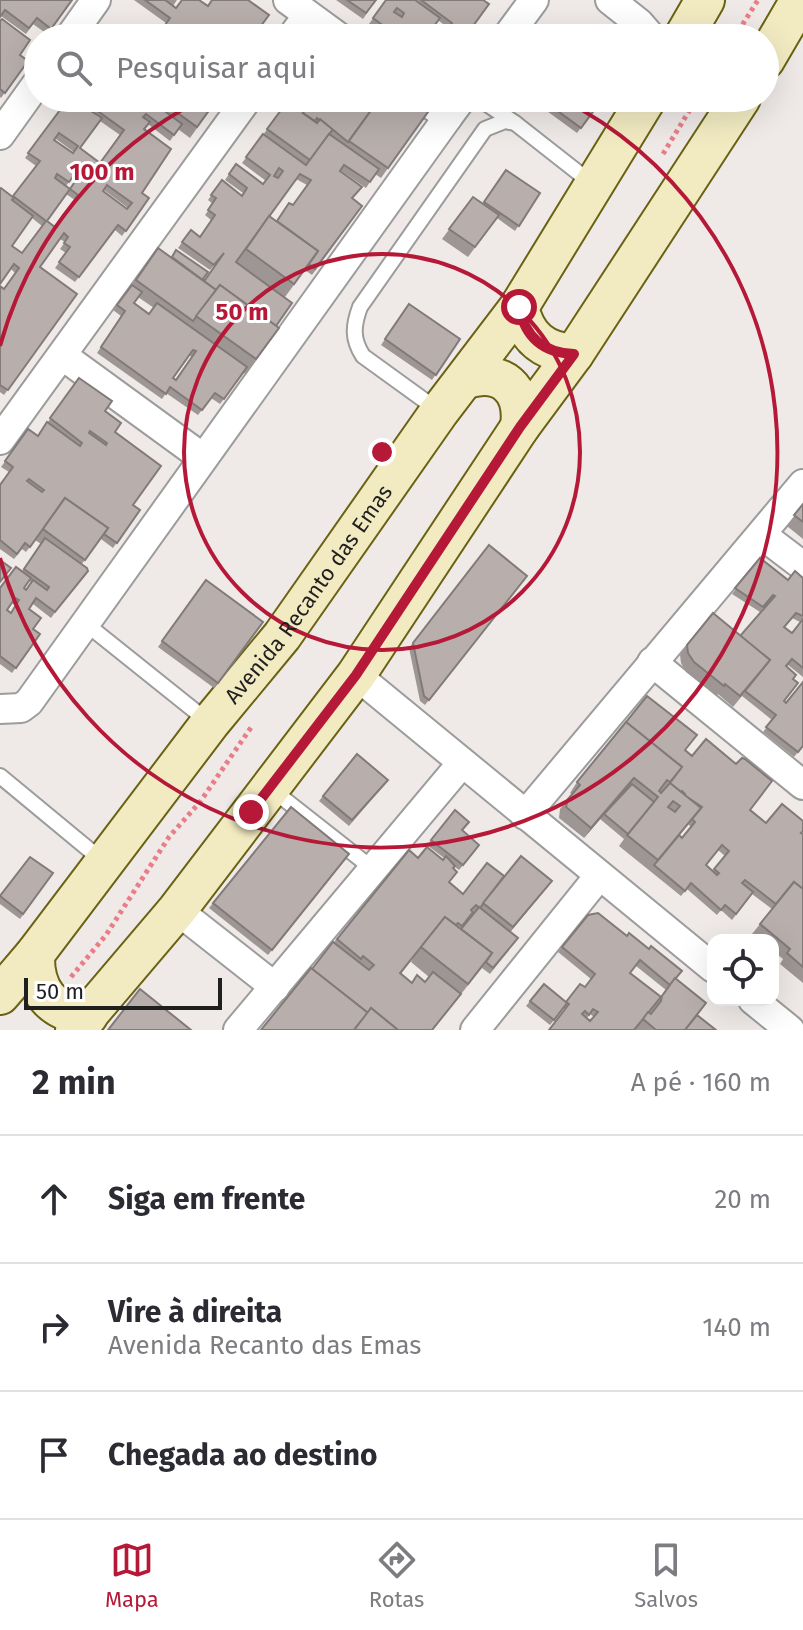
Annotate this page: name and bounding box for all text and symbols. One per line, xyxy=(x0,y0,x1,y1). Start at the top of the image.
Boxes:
search box xyxy=(24,24,779,112)
icon: search xyxy=(52,46,96,90)
text: Pesquisar aqui xyxy=(116,50,317,86)
text: 100 m xyxy=(69,158,135,186)
route start xyxy=(501,289,537,325)
text: 50 m xyxy=(216,298,268,326)
centre of rings xyxy=(368,438,396,466)
street label: Avenida Recanto das Emas xyxy=(219,479,398,709)
route end xyxy=(233,794,269,830)
map controls xyxy=(707,934,779,1006)
button: locate xyxy=(707,934,779,1006)
scale bar xyxy=(24,974,222,1010)
text: 50 m xyxy=(36,978,84,1005)
text: 2 min xyxy=(32,1062,116,1103)
text: A pé · 160 m xyxy=(631,1067,771,1098)
icon: ahead xyxy=(32,1177,76,1221)
text: Siga em frente xyxy=(108,1181,305,1217)
text: 20 m xyxy=(714,1184,771,1215)
text: Vire à direita xyxy=(108,1294,282,1330)
icon: right xyxy=(32,1305,76,1349)
text: 140 m xyxy=(702,1312,771,1343)
text: Avenida Recanto das Emas xyxy=(108,1330,421,1361)
icon: arrive xyxy=(32,1433,76,1477)
text: Chegada ao destino xyxy=(108,1437,378,1473)
tab: Mapa xyxy=(105,1538,159,1613)
tab: Rotas xyxy=(369,1538,424,1613)
tab: Salvos xyxy=(634,1538,698,1613)

